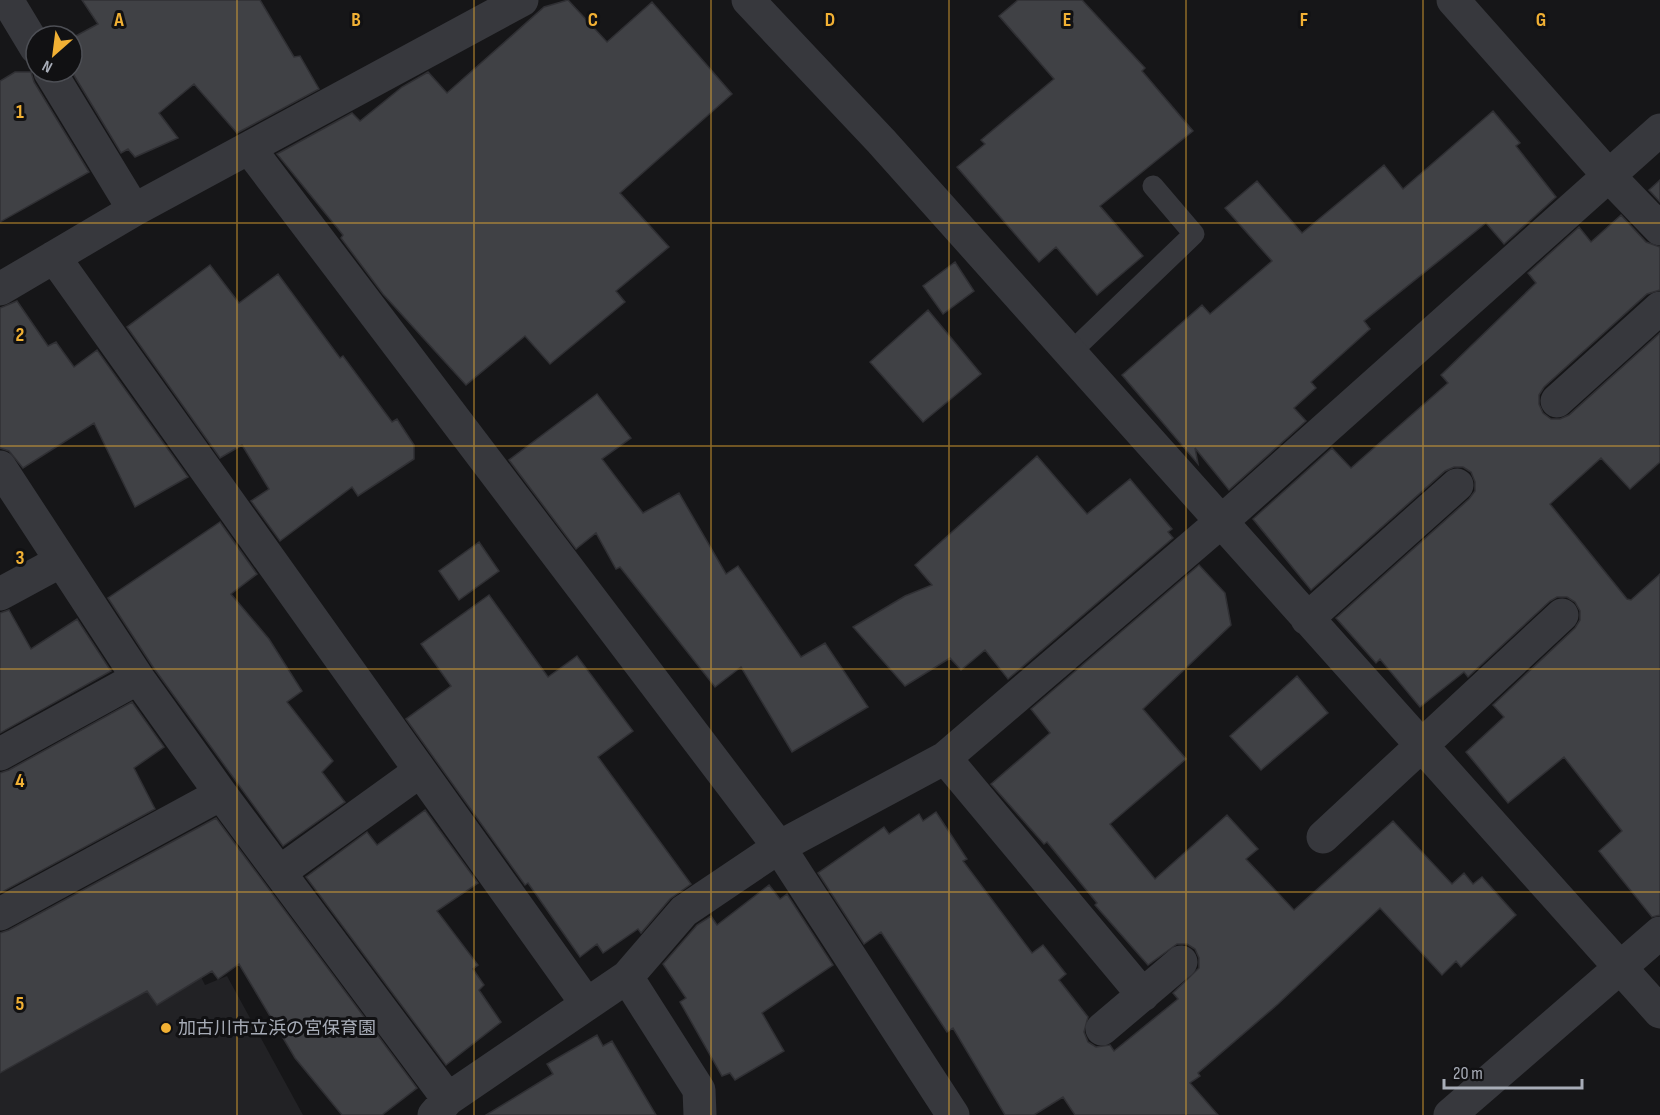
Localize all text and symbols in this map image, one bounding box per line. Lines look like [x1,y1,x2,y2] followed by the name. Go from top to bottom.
[113,8,124,32] text: A
[351,8,361,32] text: B
[588,8,598,32] text: C
[825,8,835,32] text: D
[1063,8,1071,32] text: E
[1300,8,1308,32] text: F
[1536,8,1546,32] text: G
[24,24,84,84] north arrow
[39,56,56,76] text: N
[16,100,24,124] text: 1
[16,323,24,347] text: 2
[16,546,25,570] text: 3
[15,769,25,793] text: 4
[16,992,25,1016] text: 5
[178,1018,376,1039] place label: 加古川市立浜の宮保育園
[159,1021,173,1035] marker: 加古川市立浜の宮保育園
[1444,1052,1582,1090] scale bar
[1453,1063,1483,1084] text: 20 m

